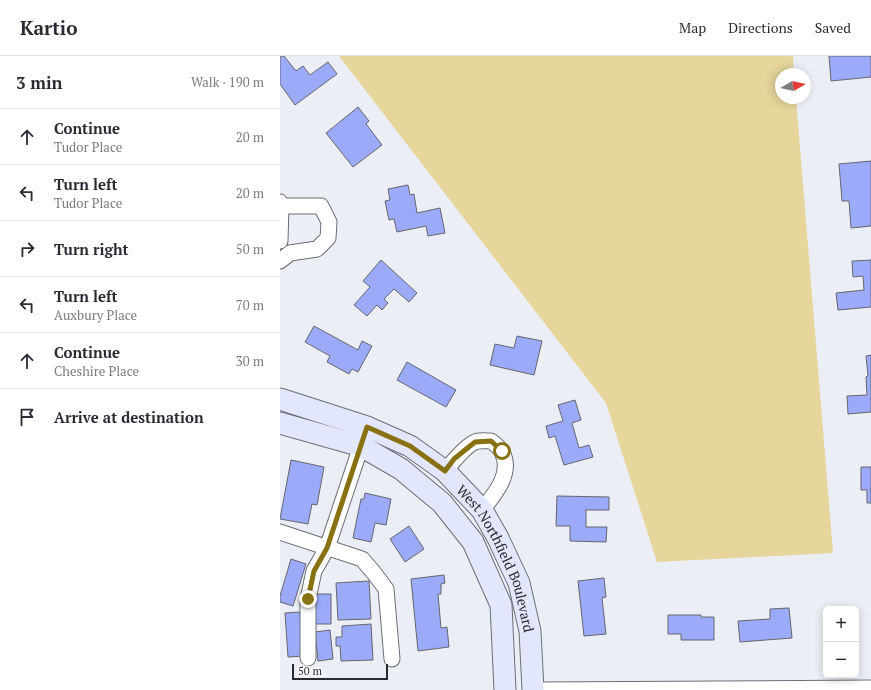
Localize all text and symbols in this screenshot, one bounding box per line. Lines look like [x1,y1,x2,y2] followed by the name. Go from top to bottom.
[20,15,77,40] text: Kartio
[679,18,706,37] text: Map
[728,18,793,37] text: Directions
[815,18,851,37] text: Saved
[775,68,811,104] north arrow
[16,71,63,94] text: 3 min
[191,73,264,91] text: Walk · 190 m
[54,118,120,138] text: Continue
[16,126,38,148] icon: ahead
[236,128,264,146] text: 20 m
[54,138,122,156] text: Tudor Place
[54,174,118,194] text: Turn left
[16,182,38,204] icon: left
[236,184,264,202] text: 20 m
[54,194,122,212] text: Tudor Place
[16,238,38,260] icon: right
[54,239,129,259] text: Turn right
[236,240,264,258] text: 50 m
[54,286,118,306] text: Turn left
[16,294,38,316] icon: left
[236,296,264,314] text: 70 m
[54,306,137,324] text: Auxbury Place
[54,342,120,362] text: Continue
[16,350,38,372] icon: ahead
[236,352,264,370] text: 30 m
[54,362,139,380] text: Cheshire Place
[16,406,38,428] icon: arrive
[54,407,204,427] text: Arrive at destination
[493,442,511,460] route start
[453,480,539,634] street label: West Northfield Boulevard
[299,590,317,608] route end
[823,606,859,678] map controls
[823,606,859,642] button: +
[823,642,859,678] button: −
[292,662,388,681] scale bar
[298,664,322,678] text: 50 m

